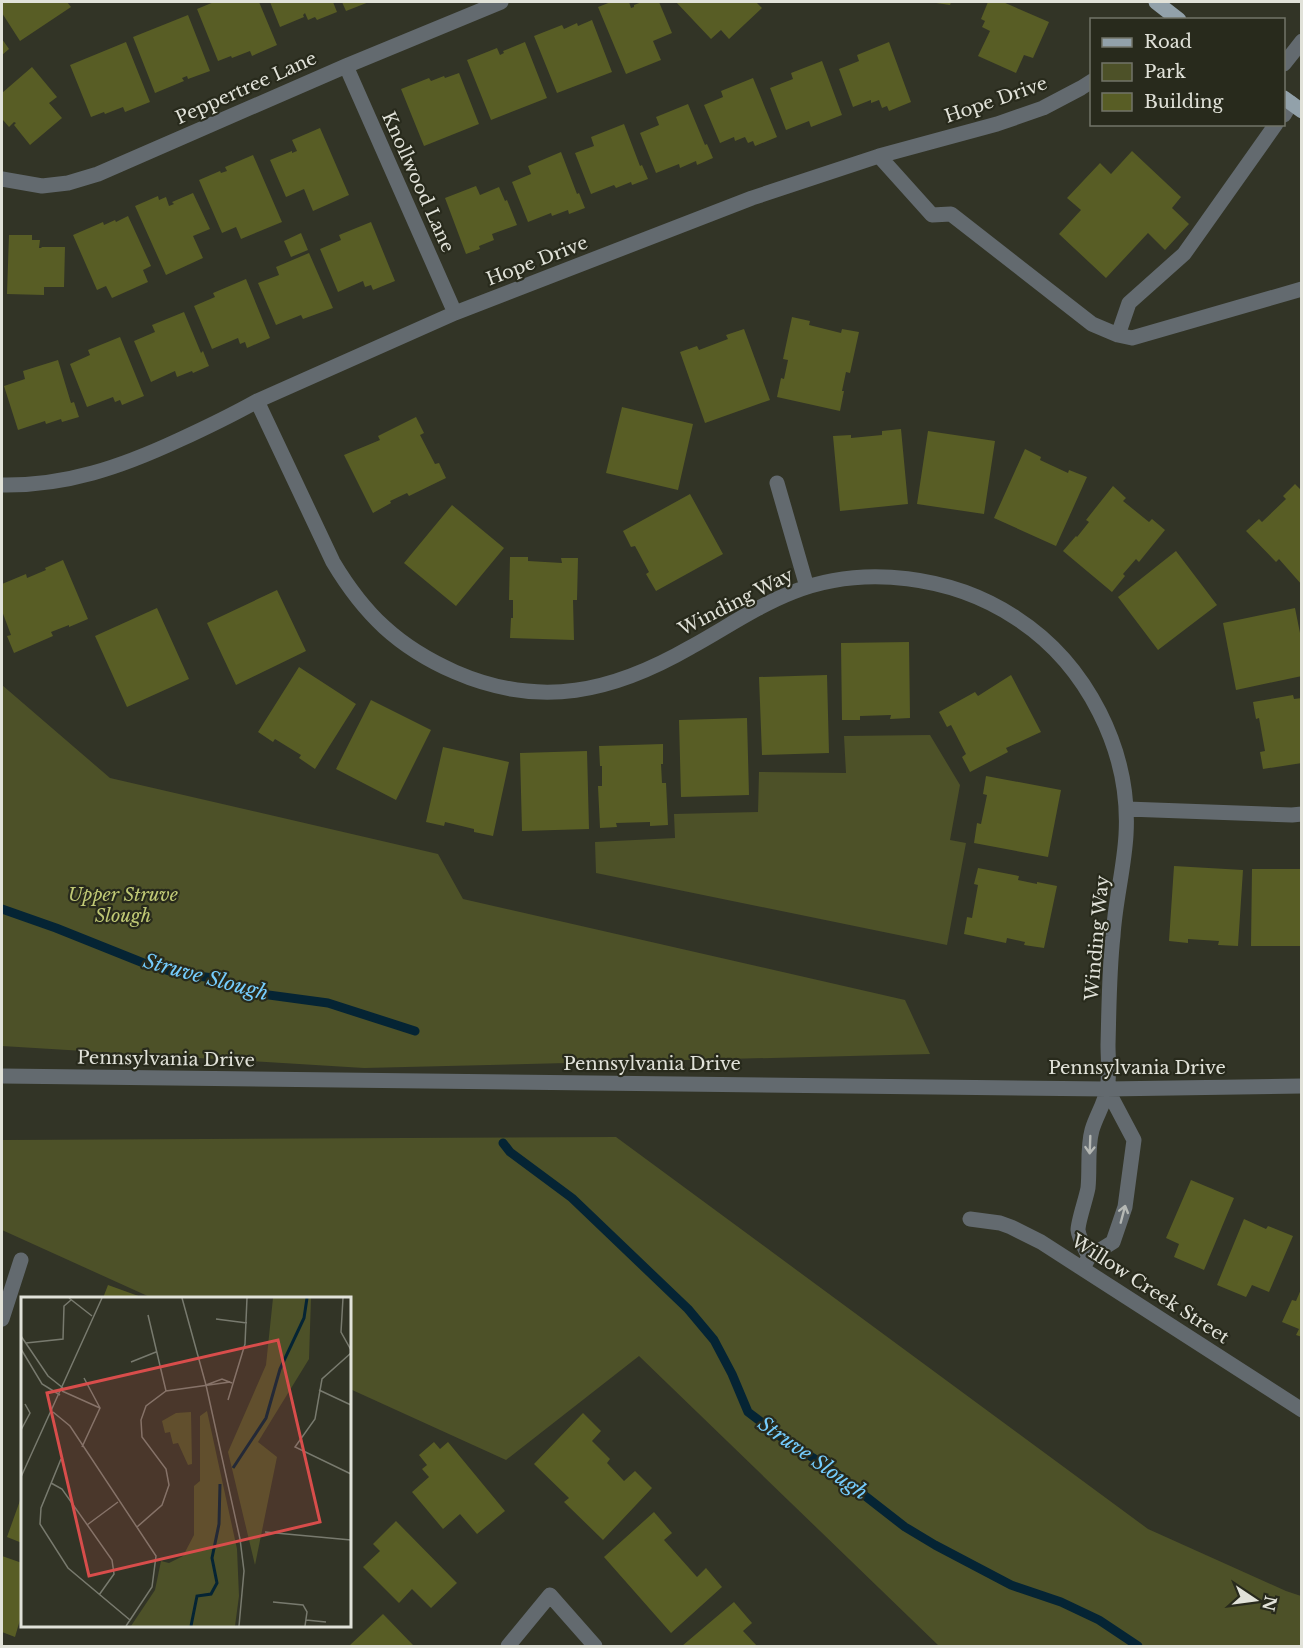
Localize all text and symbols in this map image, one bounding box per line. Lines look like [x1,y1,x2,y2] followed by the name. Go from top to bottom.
[1090,18,1285,126] legend
[1144,31,1192,53] text: Road
[172,47,320,129] street label: Peppertree Lane
[1144,61,1186,83] text: Park
[942,72,1050,128] street label: Hope Drive
[1144,91,1223,113] text: Building
[377,108,459,256] street label: Knollwood Lane
[483,232,591,290] street label: Hope Drive
[674,563,798,641] street label: Winding Way
[1080,874,1113,1003] street label: Winding Way
[68,884,178,927] park label: Upper Struve Slough
[141,949,271,1005] water label: Struve Slough
[77,1046,255,1072] street label: Pennsylvania Drive
[563,1053,741,1075] street label: Pennsylvania Drive
[1048,1057,1226,1079] street label: Pennsylvania Drive
[1085,1134,1096,1154] one-way arrow
[1118,1205,1130,1224] one-way arrow
[1066,1229,1233,1348] street label: Willow Creek Street
[21,1297,351,1627] inset map
[753,1411,873,1505] water label: Struve Slough
[1225,1570,1285,1630] north arrow
[1258,1594,1281,1613] text: N

